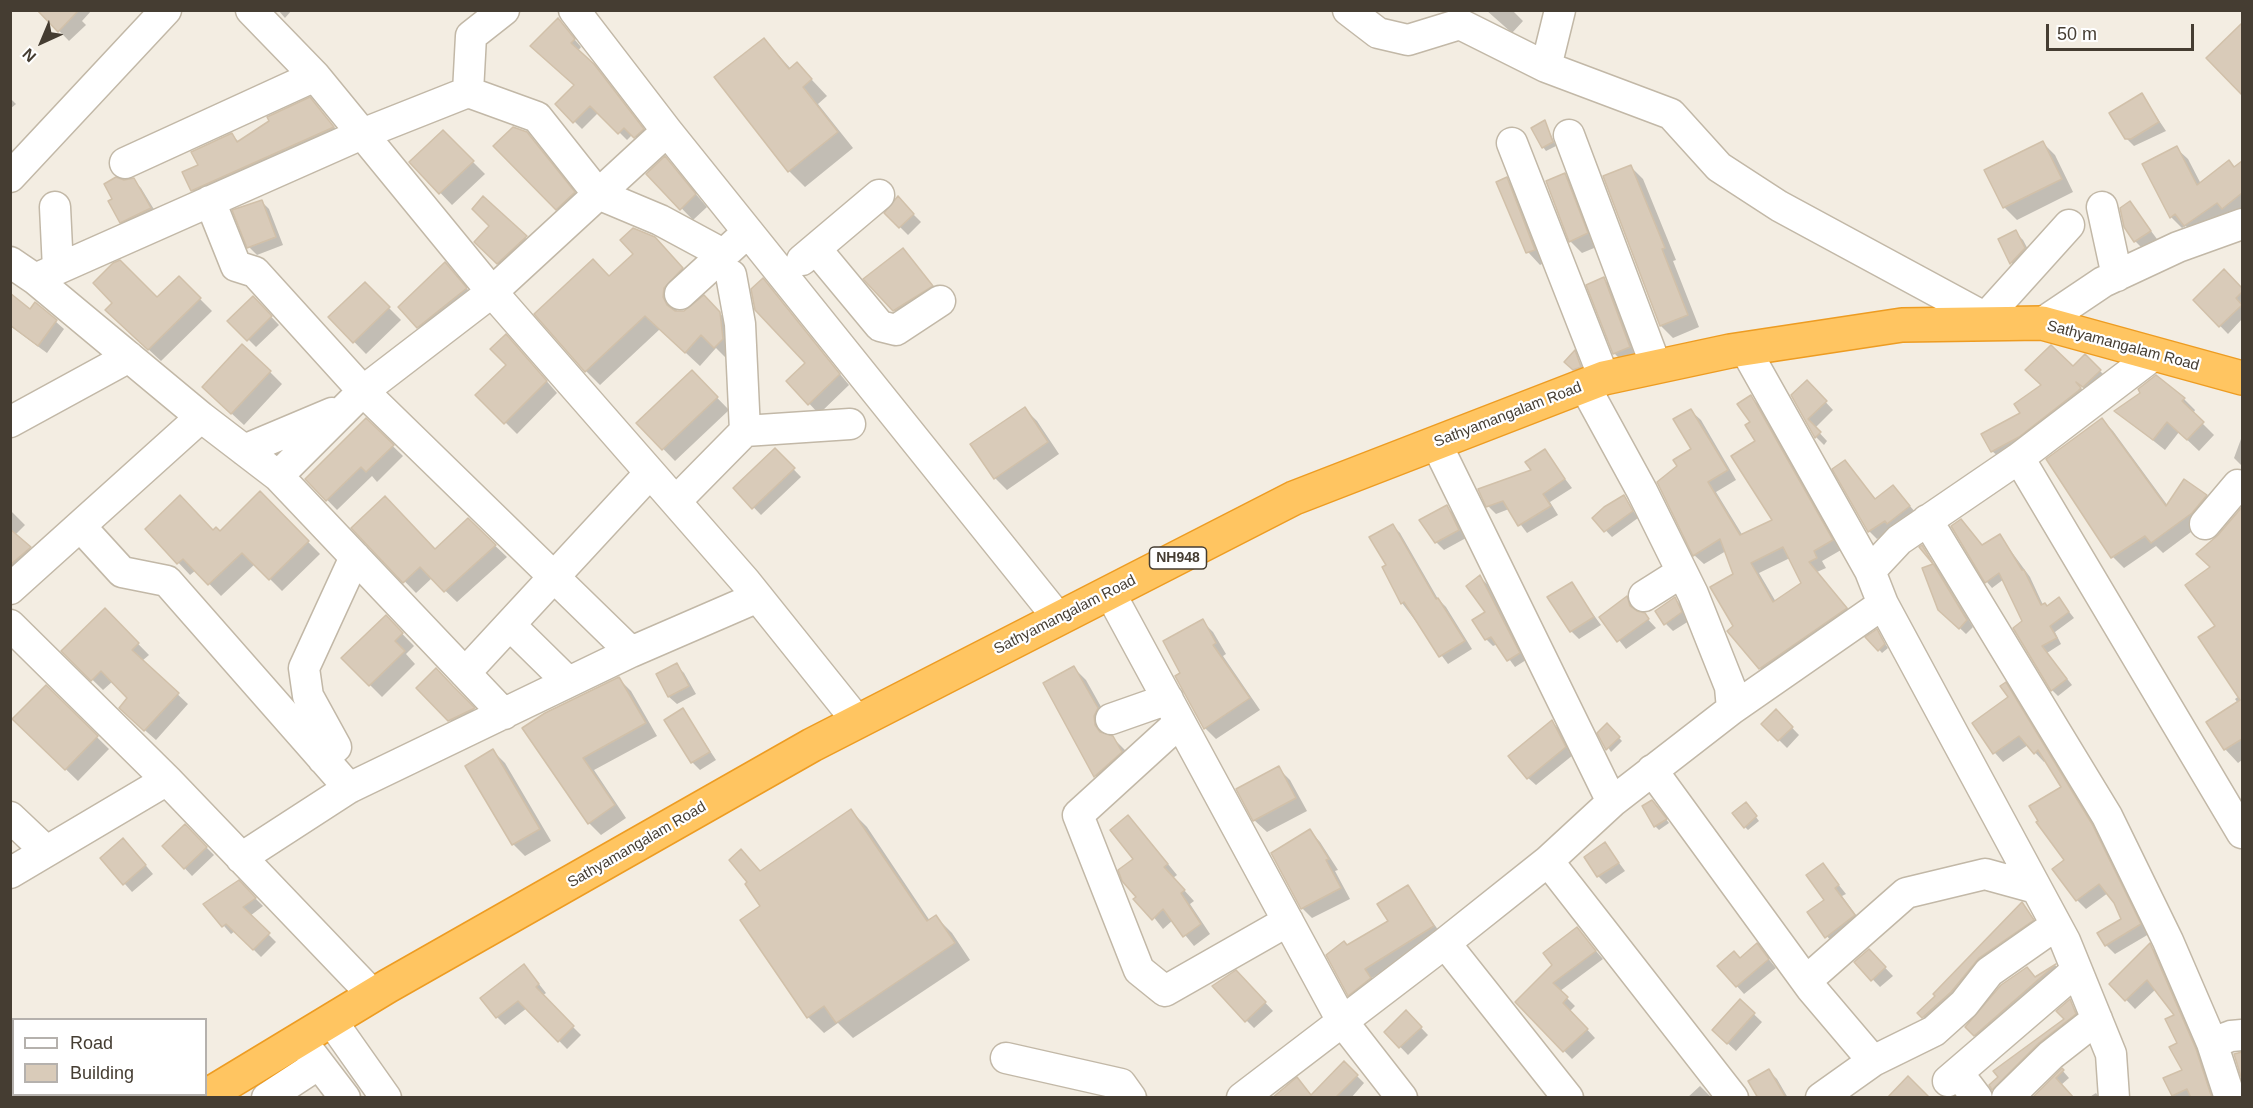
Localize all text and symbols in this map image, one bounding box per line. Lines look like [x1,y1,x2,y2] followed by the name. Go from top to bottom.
[12,12,72,72] north arrow
[2049,12,2198,50] scale bar
[2057,24,2097,44] text: 50 m
[19,45,39,65] text: N
[2045,317,2201,375] street label: Sathyamangalam Road
[1432,379,1584,451] street label: Sathyamangalam Road
[1150,547,1206,569] road number: NH948
[991,571,1139,659] street label: Sathyamangalam Road
[565,798,709,892] street label: Sathyamangalam Road
[12,1018,207,1096] legend
[70,1033,113,1053] text: Road
[70,1063,134,1083] text: Building

